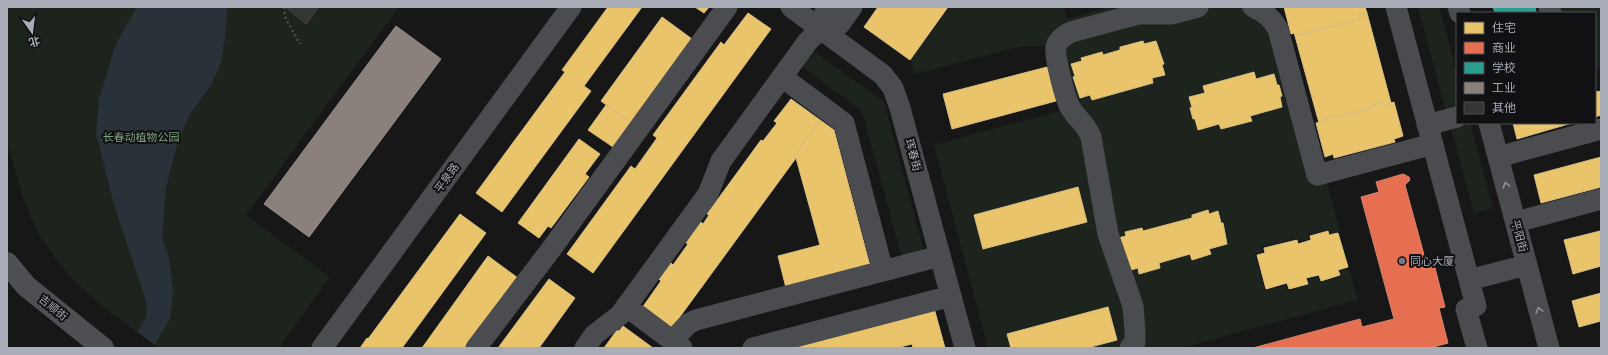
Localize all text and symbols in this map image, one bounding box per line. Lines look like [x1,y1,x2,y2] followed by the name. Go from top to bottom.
[12,12,52,52] north arrow
[1456,12,1596,124] legend
[1492,21,1516,35] text: 住宅
[27,34,41,49] text: 北
[1492,41,1516,55] text: 商业
[1492,61,1516,75] text: 学校
[1492,81,1516,95] text: 工业
[1492,101,1516,115] text: 其他
[103,131,180,144] park label: 长春动植物公园
[902,137,924,173] street label: 珲春街
[432,161,462,195] street label: 平泉路
[1502,181,1511,188] one-way arrow
[1508,218,1530,254] street label: 平阳街
[1410,255,1454,268] place label: 同心大厦
[1397,256,1407,266] marker: 同心大厦
[36,293,70,323] street label: 吉顺街
[1535,307,1544,314] one-way arrow

